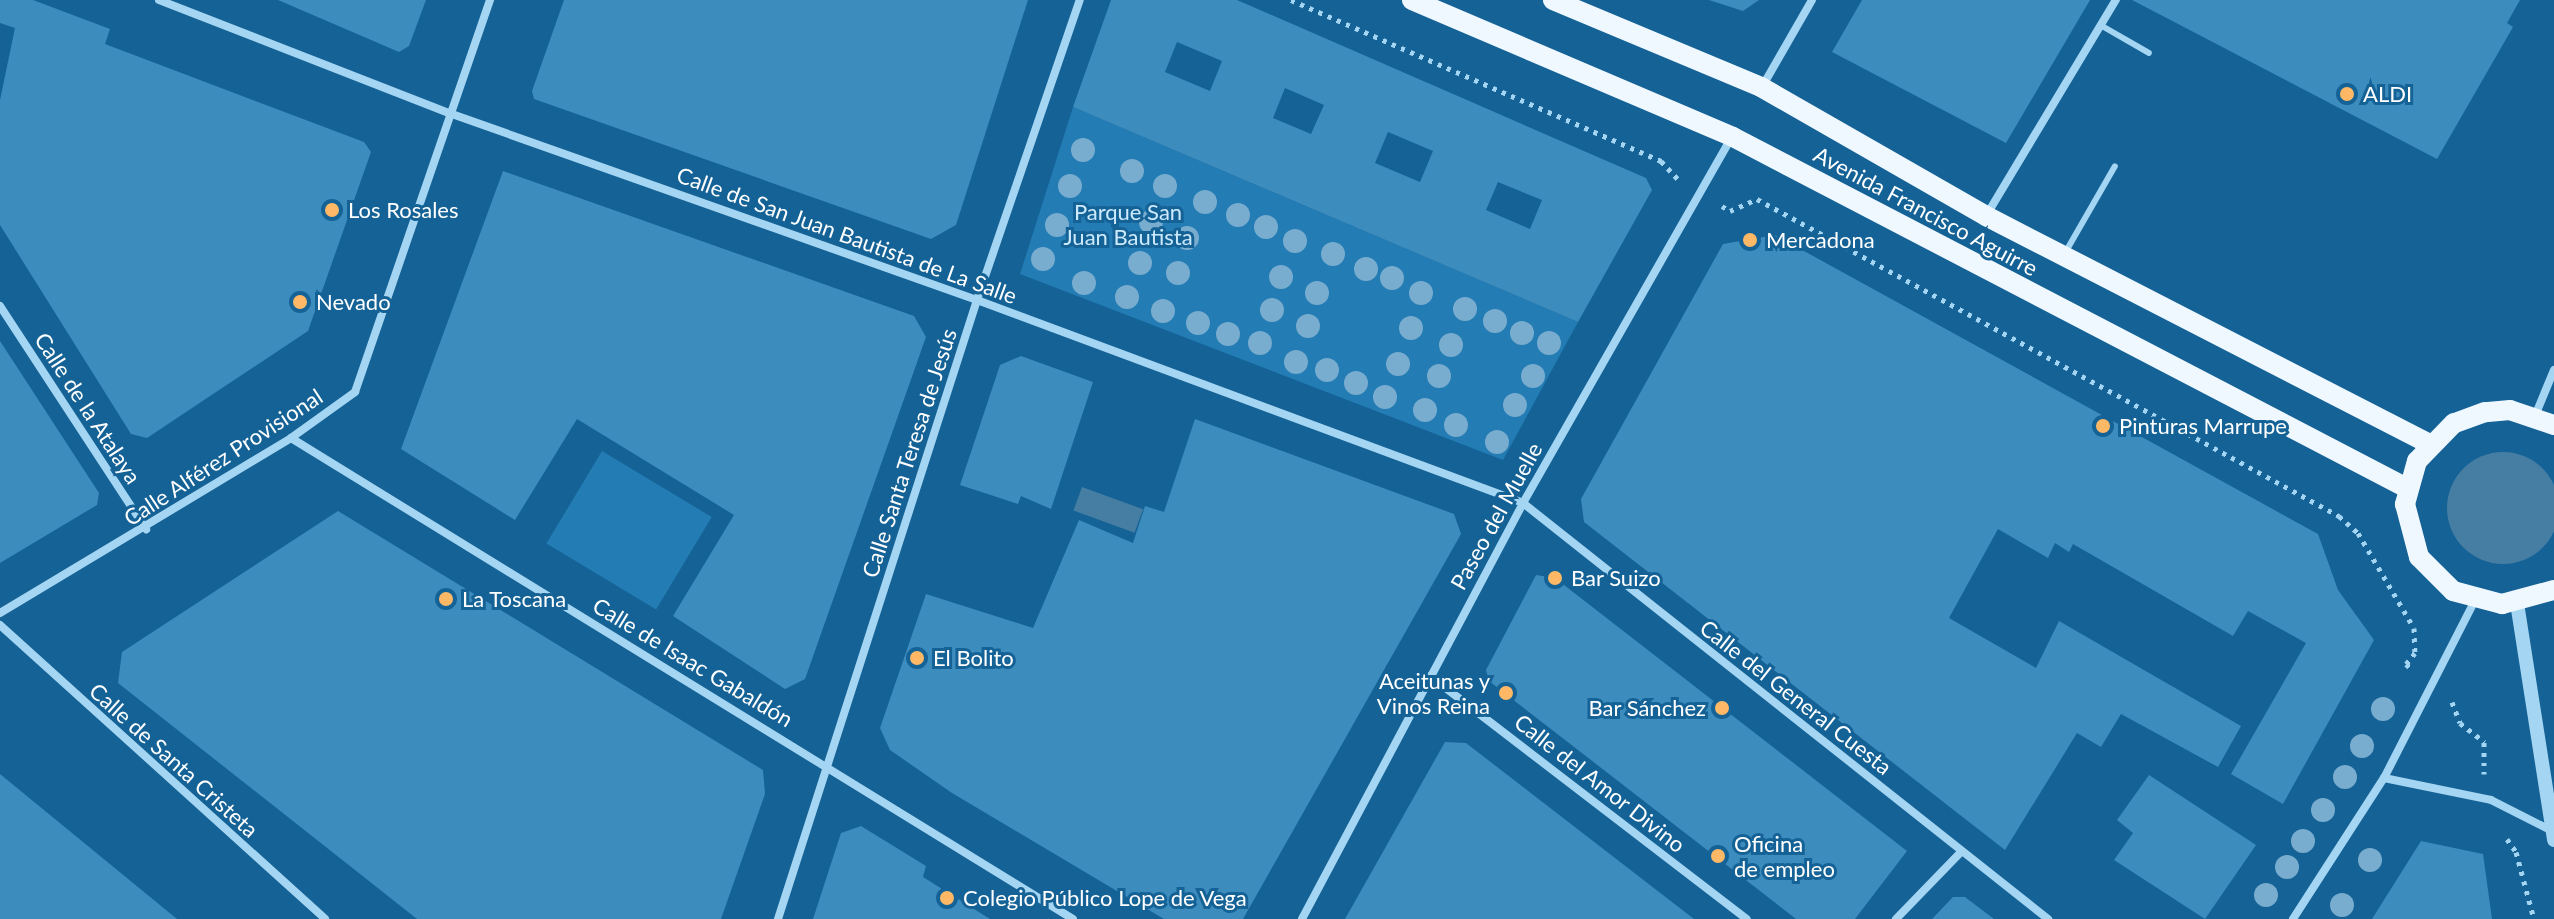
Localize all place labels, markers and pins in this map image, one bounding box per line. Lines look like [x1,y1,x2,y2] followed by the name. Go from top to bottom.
[2363,81,2412,107] place label: ALDI
[2338,85,2356,103] marker: ALDI
[348,197,458,223] place label: Los Rosales
[323,201,341,219] marker: Los Rosales
[1766,227,1875,253] place label: Mercadona
[1741,231,1759,249] marker: Mercadona
[316,289,391,315] place label: Nevado
[291,293,309,311] marker: Nevado
[2119,413,2287,439] place label: Pinturas Marrupe
[2094,417,2112,435] marker: Pinturas Marrupe
[1571,565,1661,591] place label: Bar Suizo
[1546,569,1564,587] marker: Bar Suizo
[462,586,567,612] place label: La Toscana
[437,590,455,608] marker: La Toscana
[933,645,1014,671] place label: El Bolito
[908,649,926,667] marker: El Bolito
[1377,667,1490,718] place label: Aceitunas y Vinos Reina
[1497,684,1515,702] marker: Aceitunas y Vinos Reina
[1588,695,1706,721] place label: Bar Sánchez
[1713,699,1731,717] marker: Bar Sánchez
[1734,830,1835,882] place label: Oficina de empleo
[1709,847,1727,865] marker: Oficina de empleo
[963,885,1248,911] place label: Colegio Público Lope de Vega
[938,889,956,907] marker: Colegio Público Lope de Vega

